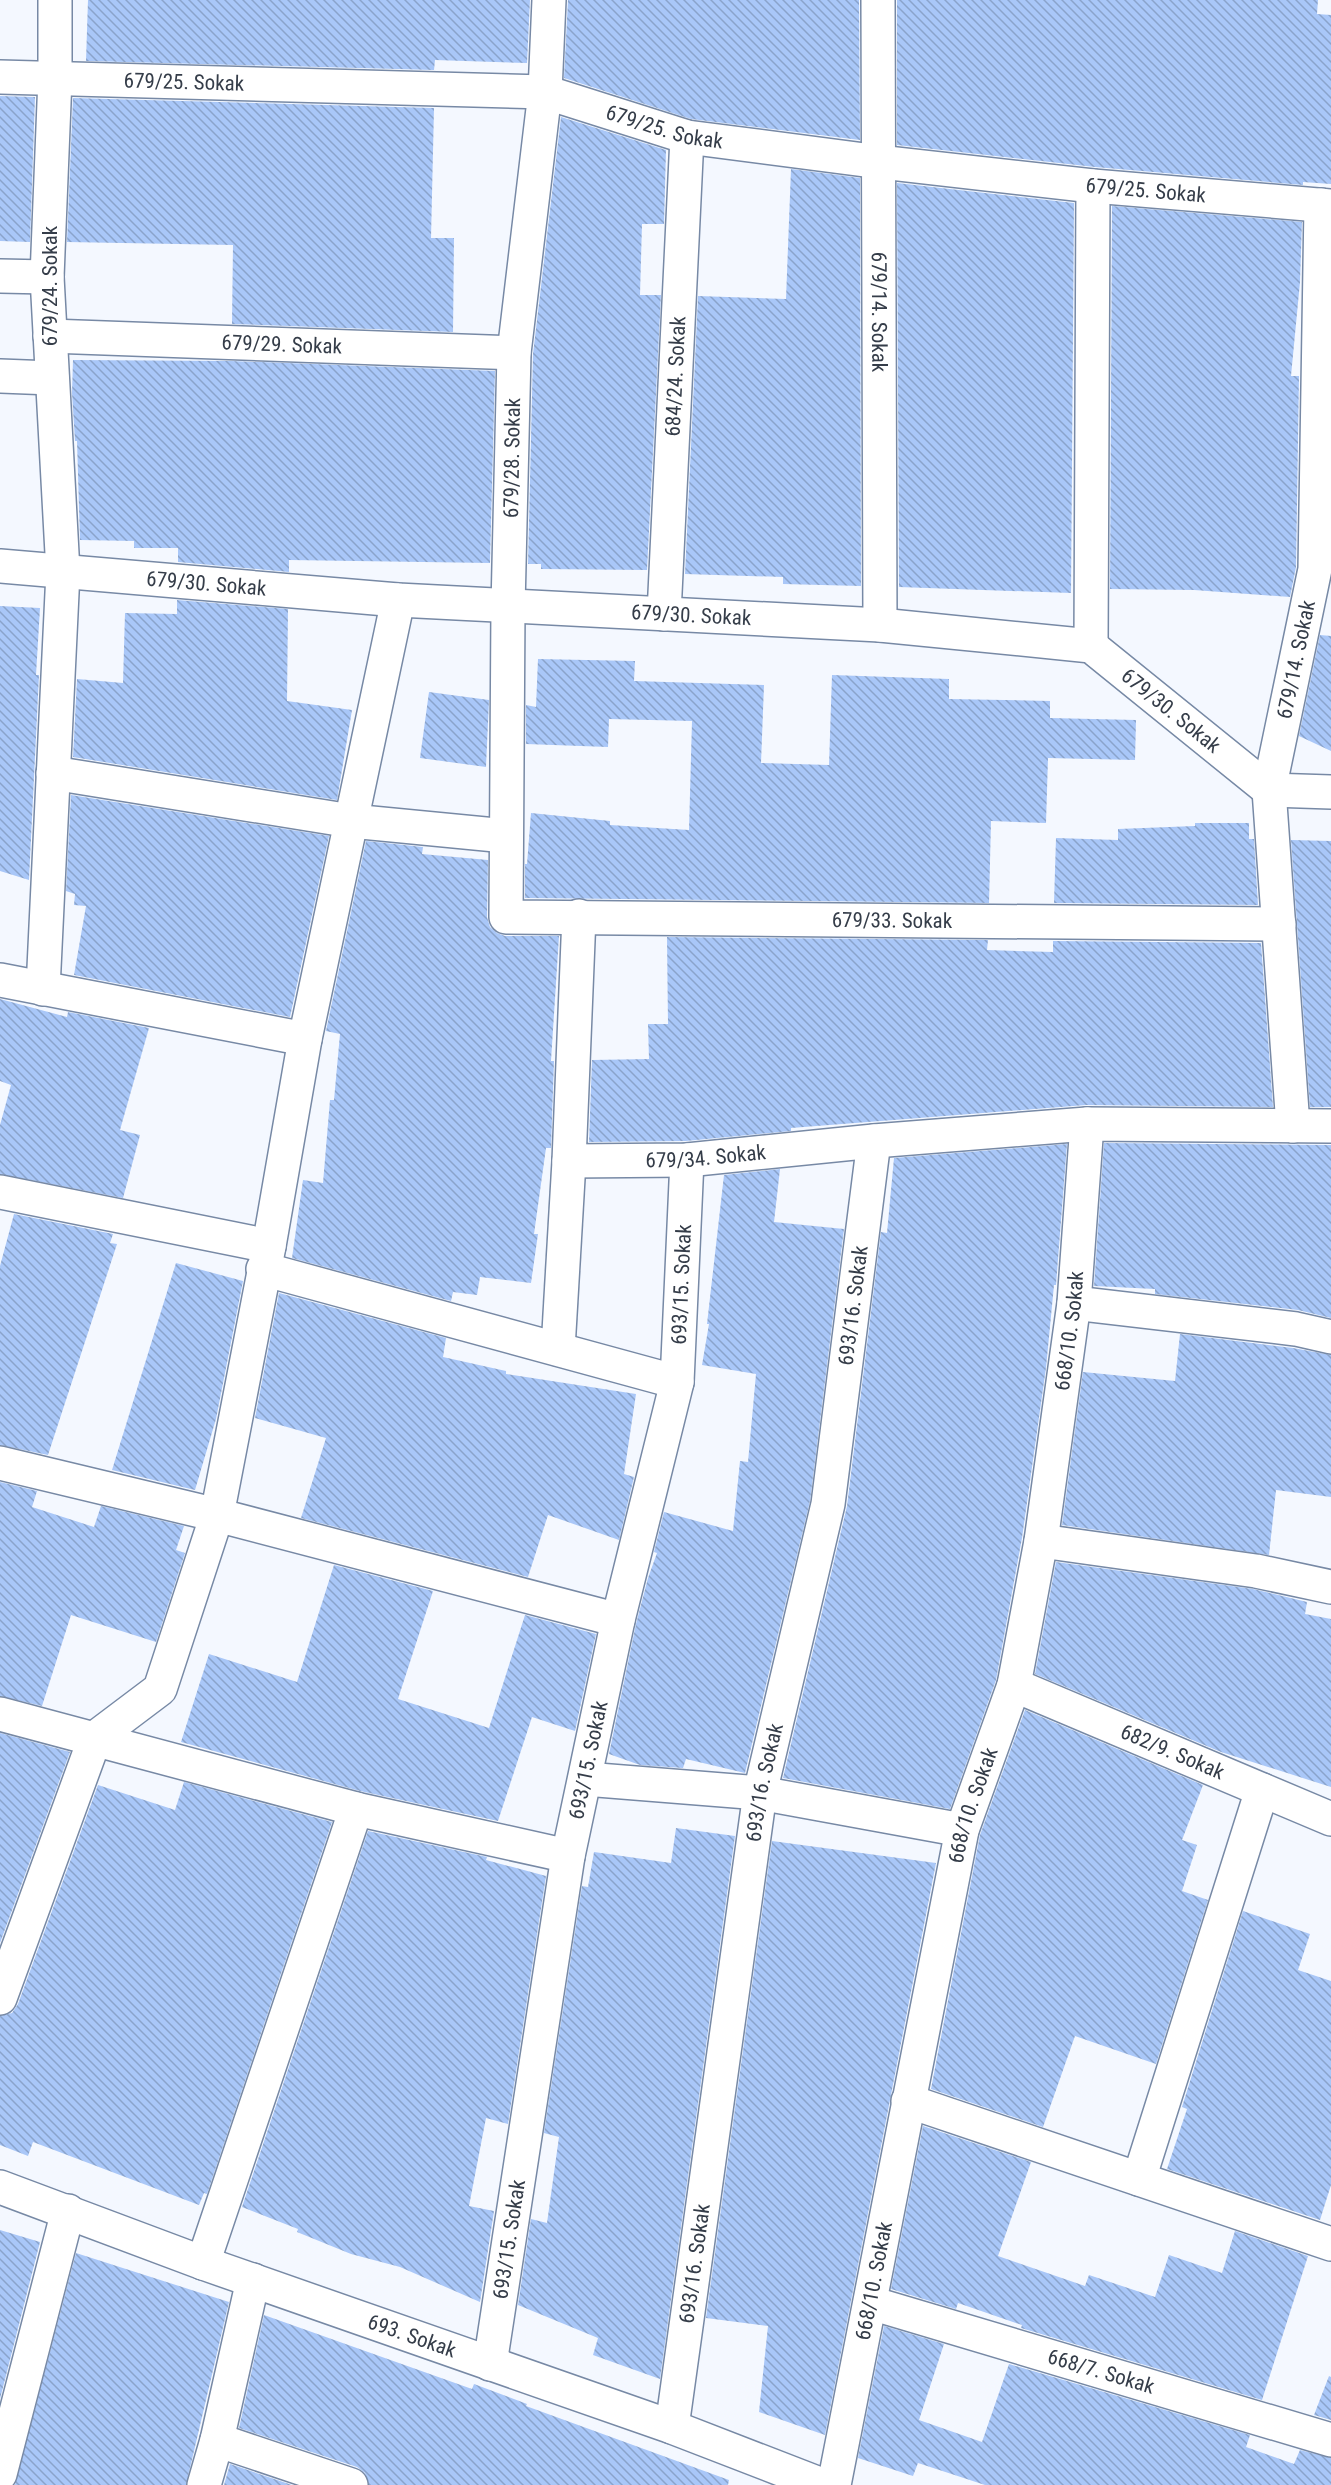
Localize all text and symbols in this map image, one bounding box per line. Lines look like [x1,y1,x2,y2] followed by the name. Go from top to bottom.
[123,68,245,96] street label: 679/25. Sokak
[603,100,725,154] street label: 679/25. Sokak
[1084,173,1207,207] street label: 679/25. Sokak
[38,225,62,346] street label: 679/24. Sokak
[867,252,891,373] street label: 679/14. Sokak
[661,315,690,437] street label: 684/24. Sokak
[221,330,343,359] street label: 679/29. Sokak
[499,397,525,518] street label: 679/28. Sokak
[145,567,268,601] street label: 679/30. Sokak
[1272,598,1320,721] street label: 679/14. Sokak
[630,600,752,630] street label: 679/30. Sokak
[1117,663,1226,758] street label: 679/30. Sokak
[832,908,953,933] street label: 679/33. Sokak
[645,1140,767,1172] street label: 679/34. Sokak
[667,1223,696,1345] street label: 693/15. Sokak
[834,1244,873,1367] street label: 693/16. Sokak
[1050,1270,1088,1392] street label: 668/10. Sokak
[564,1698,613,1822] street label: 693/15. Sokak
[1117,1719,1228,1785] street label: 682/9. Sokak
[741,1720,788,1844] street label: 693/16. Sokak
[944,1744,1003,1865] street label: 668/10. Sokak
[488,2178,530,2301] street label: 693/15. Sokak
[675,2202,715,2325] street label: 693/16. Sokak
[851,2219,897,2342] street label: 668/10. Sokak
[364,2310,460,2363] street label: 693. Sokak
[1045,2344,1158,2399] street label: 668/7. Sokak

